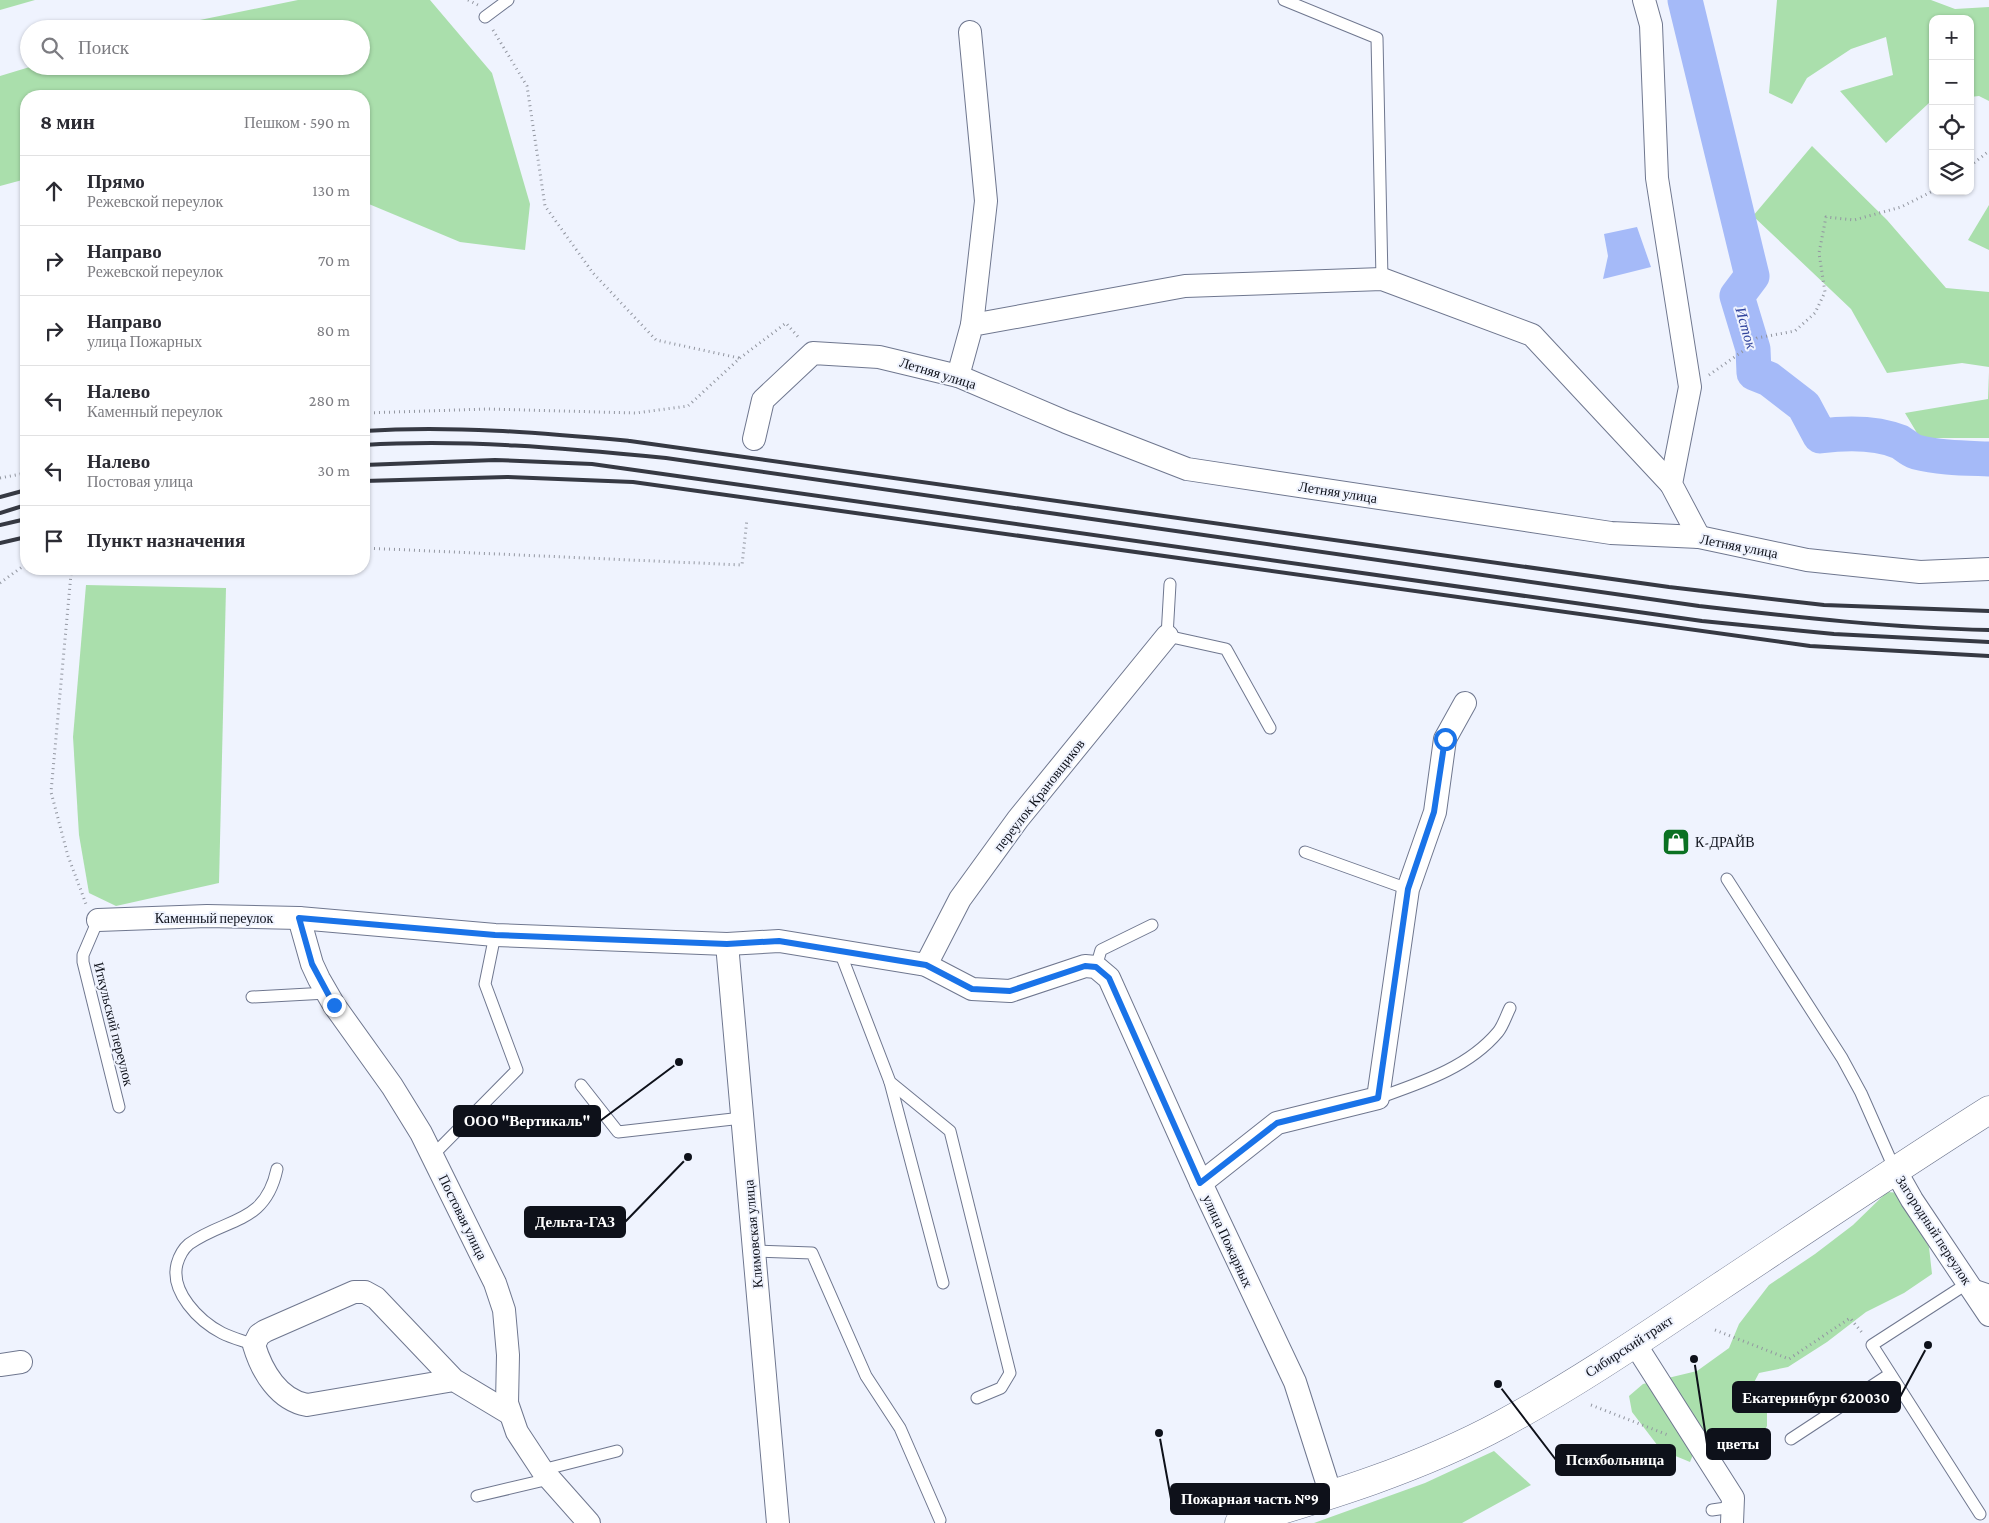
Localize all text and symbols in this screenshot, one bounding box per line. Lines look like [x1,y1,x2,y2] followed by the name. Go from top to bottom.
[1929,15,1974,195] map controls
[1929,15,1974,60] button: +
[20,20,370,75] search box
[38,34,66,62] icon: search
[78,37,129,58] text: Поиск
[1929,60,1974,105] button: −
[1929,105,1974,150] button: locate
[40,110,95,134] text: 8 мин
[244,114,350,131] text: Пешком · 590 m
[1929,150,1974,195] button: layers
[87,171,145,192] text: Прямо
[40,177,68,205] icon: ahead
[312,182,350,199] text: 130 m
[87,193,223,210] text: Режевской переулок
[87,241,162,262] text: Направо
[40,247,68,275] icon: right
[318,252,350,269] text: 70 m
[87,263,223,280] text: Режевской переулок
[1732,304,1760,352] water label: Исток
[87,311,162,332] text: Направо
[40,317,68,345] icon: right
[316,322,350,339] text: 80 m
[87,333,202,350] text: улица Пожарных
[898,354,979,392] street label: Летняя улица
[87,381,150,402] text: Налево
[40,387,68,415] icon: left
[309,392,350,409] text: 280 m
[87,403,223,420] text: Каменный переулок
[87,451,150,472] text: Налево
[40,457,68,485] icon: left
[318,462,350,479] text: 30 m
[87,473,193,490] text: Постовая улица
[1298,478,1379,506] street label: Летняя улица
[40,527,68,555] icon: arrive
[87,530,245,551] text: Пункт назначения
[1699,531,1780,562] street label: Летняя улица
[1434,728,1457,751] route start
[990,735,1088,854] street label: переулок Крановщиков
[1661,827,1691,857] shop icon: К-ДРАЙВ
[1695,834,1755,850] place label: К-ДРАЙВ
[155,910,274,926] street label: Каменный переулок
[91,960,137,1088] street label: Иткульский переулок
[323,994,346,1017] route end
[454,1106,600,1136] callout: ООО "Вертикаль"
[464,1113,590,1129] text: ООО "Вертикаль"
[435,1172,491,1263] street label: Постовая улица
[1893,1172,1975,1288] street label: Загородный переулок
[740,1178,766,1289] street label: Климовская улица
[1199,1192,1257,1290] street label: улица Пожарных
[525,1207,625,1237] callout: Дельта-ГАЗ
[535,1214,615,1230] text: Дельта-ГАЗ
[1582,1312,1676,1380] street label: Сибирский тракт
[1733,1382,1900,1412] callout: Екатеринбург 620030
[1742,1390,1890,1406] text: Екатеринбург 620030
[1707,1429,1770,1459] callout: цветы
[1717,1436,1760,1452] text: цветы
[1556,1445,1675,1475] callout: Психбольница
[1566,1452,1665,1468] text: Психбольница
[1171,1484,1329,1514] callout: Пожарная часть №9
[1181,1491,1319,1507] text: Пожарная часть №9

